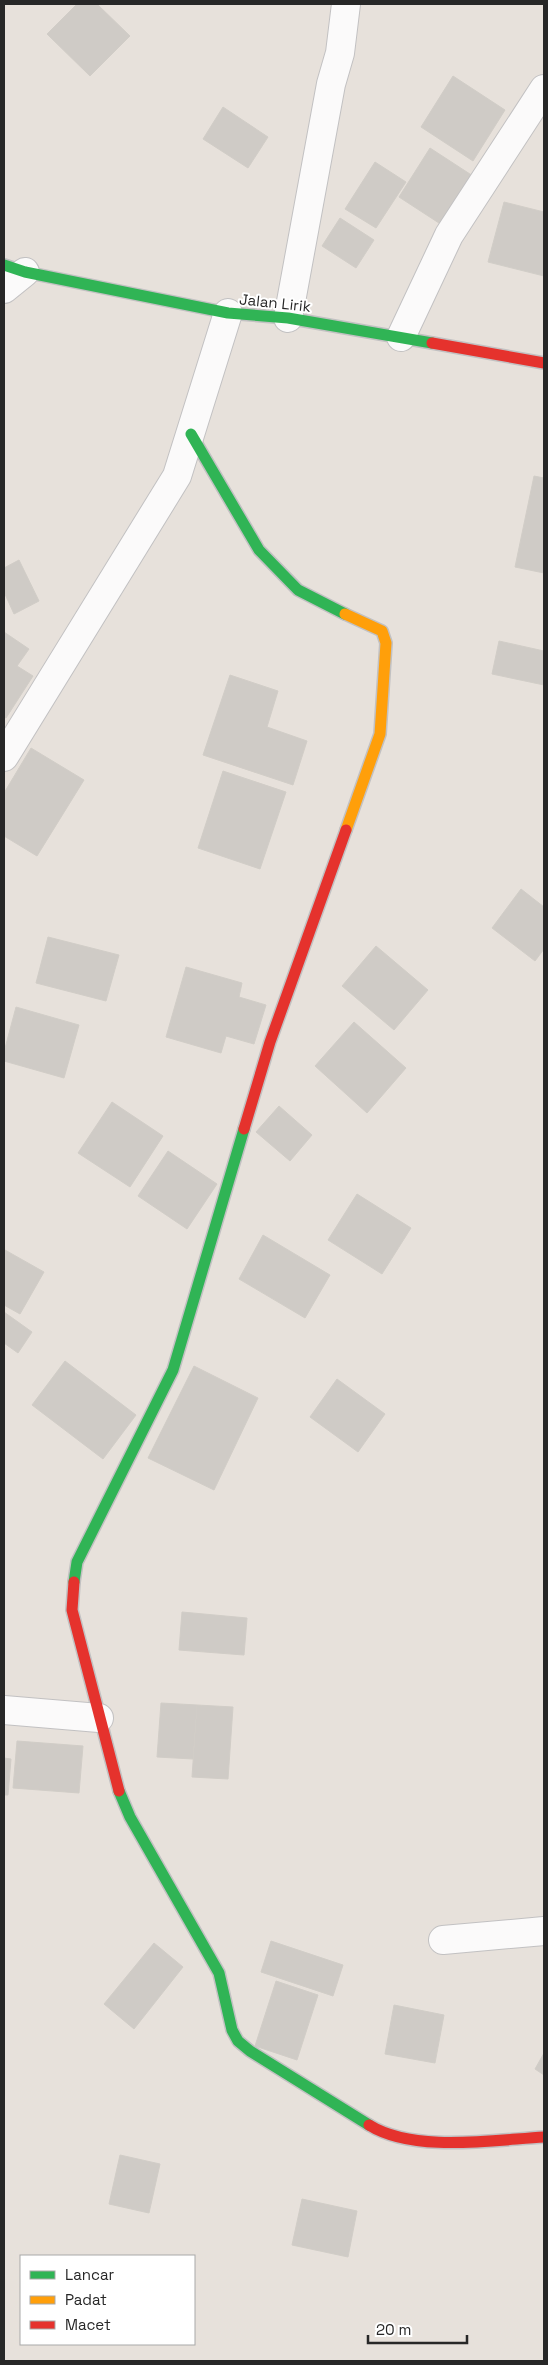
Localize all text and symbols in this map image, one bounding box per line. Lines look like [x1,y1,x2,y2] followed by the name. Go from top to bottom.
[238,289,312,316] street label: Jalan Lirik
[20,2255,195,2345] legend
[65,2265,115,2284] text: Lancar
[65,2290,107,2309] text: Padat
[368,2312,467,2344] scale bar
[65,2315,111,2334] text: Macet
[376,2320,411,2339] text: 20 m

